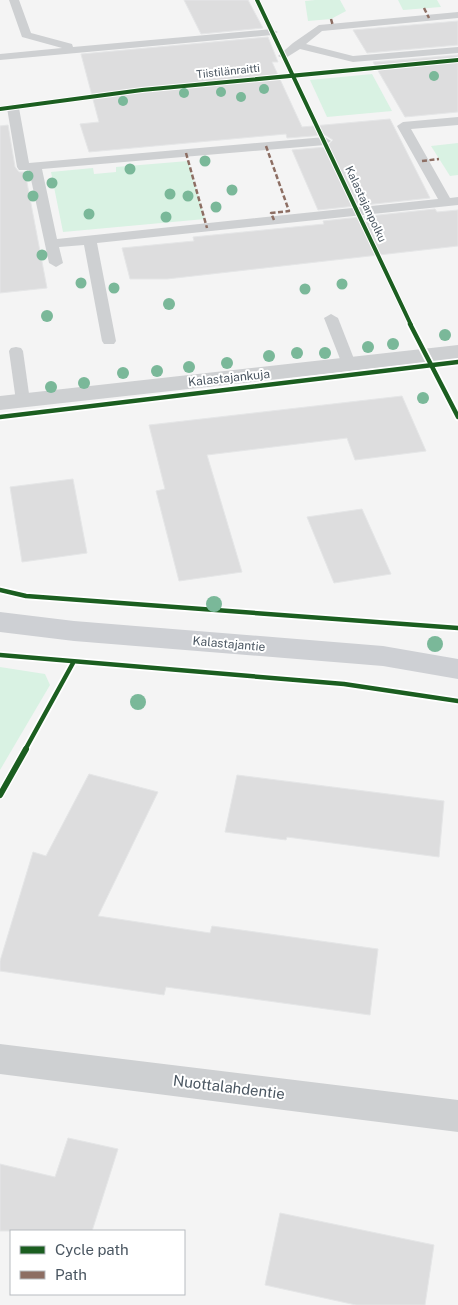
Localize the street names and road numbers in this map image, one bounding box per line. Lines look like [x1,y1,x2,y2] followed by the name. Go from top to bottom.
[196,62,260,80] street label: Tiistilänraitti
[343,164,389,244] street label: Kalastajanpolku
[187,367,271,389] street label: Kalastajankuja
[192,634,266,654] street label: Kalastajantie
[172,1072,286,1102] street label: Nuottalahdentie

